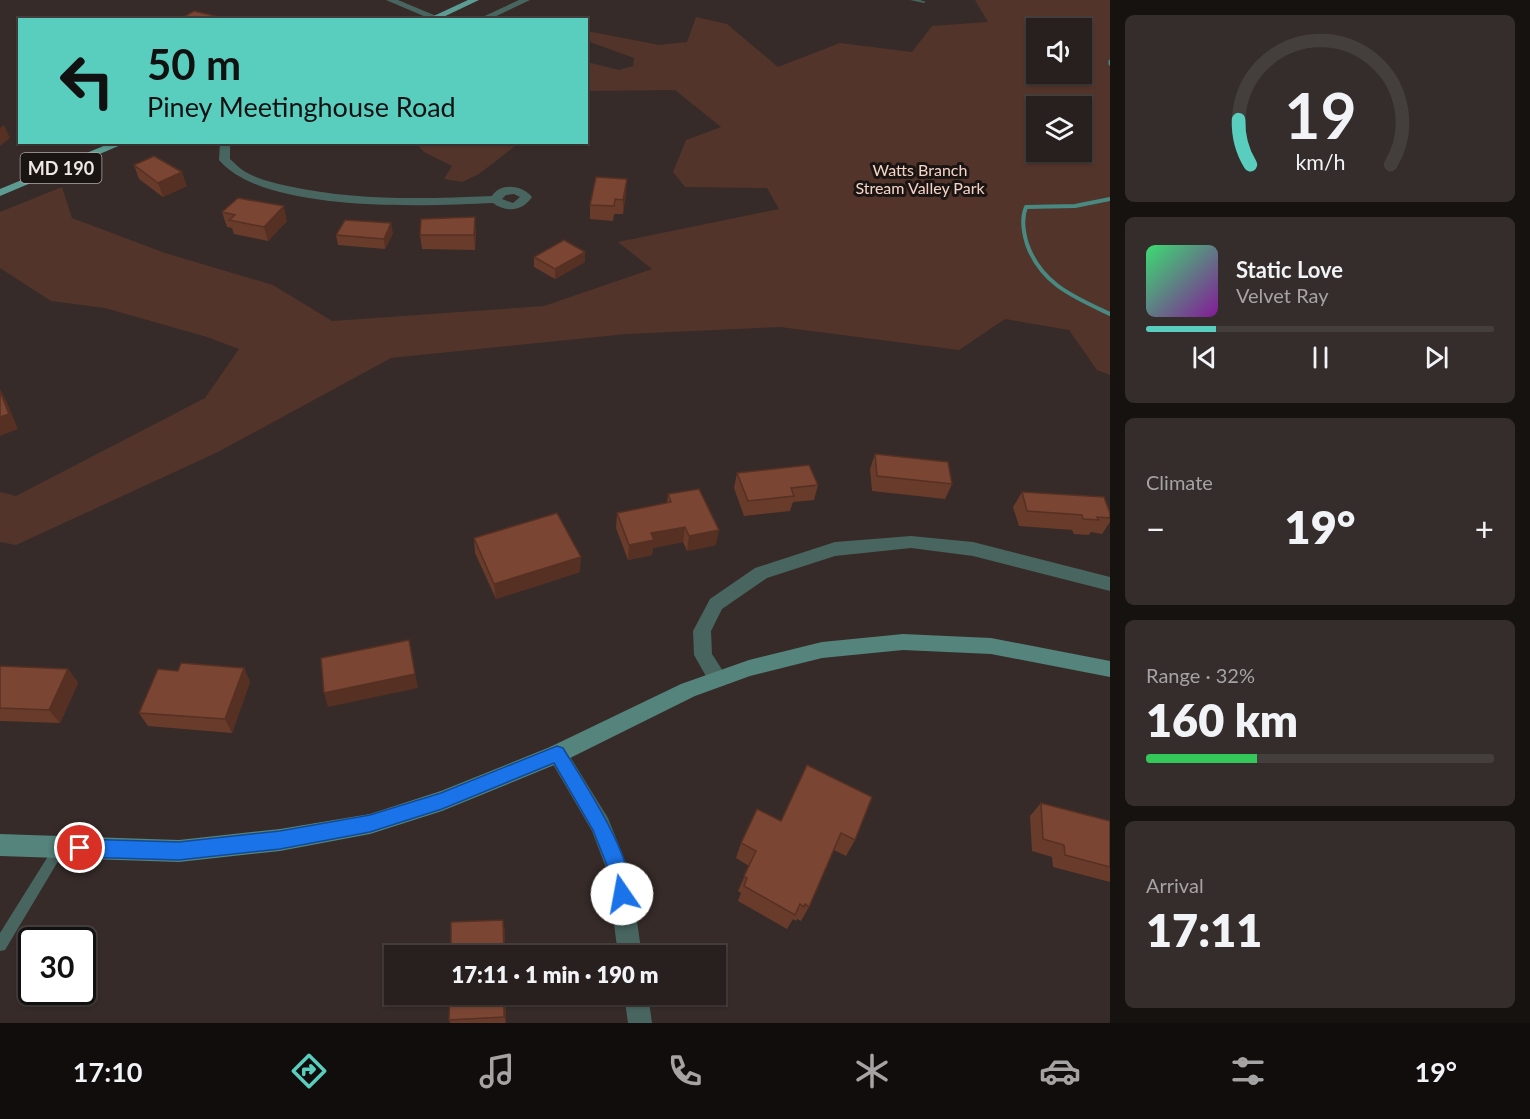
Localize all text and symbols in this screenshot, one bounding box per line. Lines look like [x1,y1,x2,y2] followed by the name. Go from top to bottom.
[1026,18,1092,162] map controls
[1026,18,1092,84] button: sound
[147,39,241,89] text: 50 m
[48,42,126,120] icon: left
[1284,77,1356,152] text: 19
[147,90,456,123] text: Piney Meetinghouse Road
[1026,96,1092,162] button: layers
[1295,150,1345,176] text: km/h
[20,153,101,183] road number: MD 190
[855,160,985,197] park label: Watts Branch Stream Valley Park
[1236,256,1343,283] text: Static Love
[1236,283,1329,307] text: Velvet Ray
[1188,341,1221,374] icon: previous
[1304,341,1337,374] icon: pause
[1420,341,1453,374] icon: next
[1146,470,1213,494] text: Climate
[1285,500,1355,554] text: 19°
[1146,508,1165,548] text: −
[1475,508,1494,548] text: +
[1146,663,1255,687] text: Range · 32%
[1146,693,1298,747] text: 160 km
[54,822,105,873] pin
[63,831,96,864] icon: arrive
[590,862,654,926] position arrow
[1146,873,1204,897] text: Arrival
[1146,903,1262,957] text: 17:11
[18,927,96,1005] speed limit sign: 30
[452,961,658,988] text: 17:11 · 1 min · 190 m
[288,1050,330,1092] icon: directions
[476,1050,518,1092] icon: music
[664,1050,706,1092] icon: phone
[851,1050,893,1092] icon: climate
[1039,1050,1081,1092] icon: car
[1227,1050,1269,1092] icon: filters
[73,1055,142,1088] text: 17:10
[1414,1055,1457,1088] text: 19°

